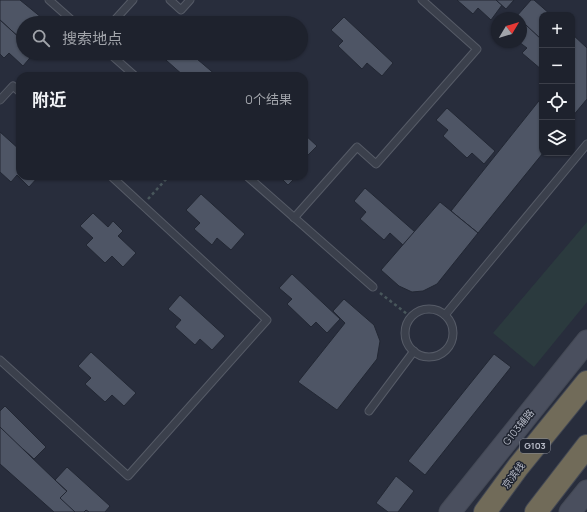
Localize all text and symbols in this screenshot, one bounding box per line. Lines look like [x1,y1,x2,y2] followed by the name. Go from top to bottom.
[491,12,527,48] north arrow
[539,12,575,156] map controls
[539,12,575,48] button: +
[16,16,308,60] search box
[30,27,52,49] icon: search
[62,28,122,49] text: 搜索地点
[539,48,575,84] button: −
[539,84,575,120] button: locate
[32,88,66,111] text: 附近
[245,90,292,108] text: 0个结果
[539,120,575,156] button: layers
[500,407,536,447] street label: G103辅路
[520,439,550,453] road number: G103
[498,459,528,491] street label: 京滨线

